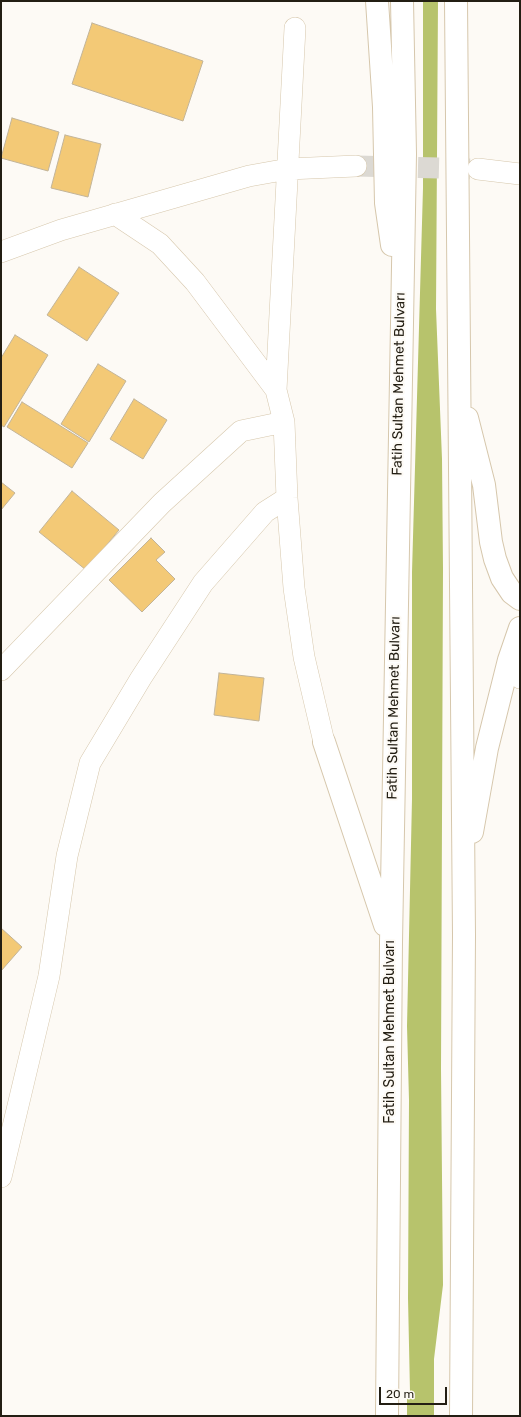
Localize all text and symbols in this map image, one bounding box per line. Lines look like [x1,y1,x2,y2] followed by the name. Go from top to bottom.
[389,292,409,476] street label: Fatih Sultan Mehmet Bulvarı
[384,616,404,800] street label: Fatih Sultan Mehmet Bulvarı
[382,940,398,1124] street label: Fatih Sultan Mehmet Bulvarı
[381,1379,449,1405] scale bar
[386,1387,414,1401] text: 20 m

